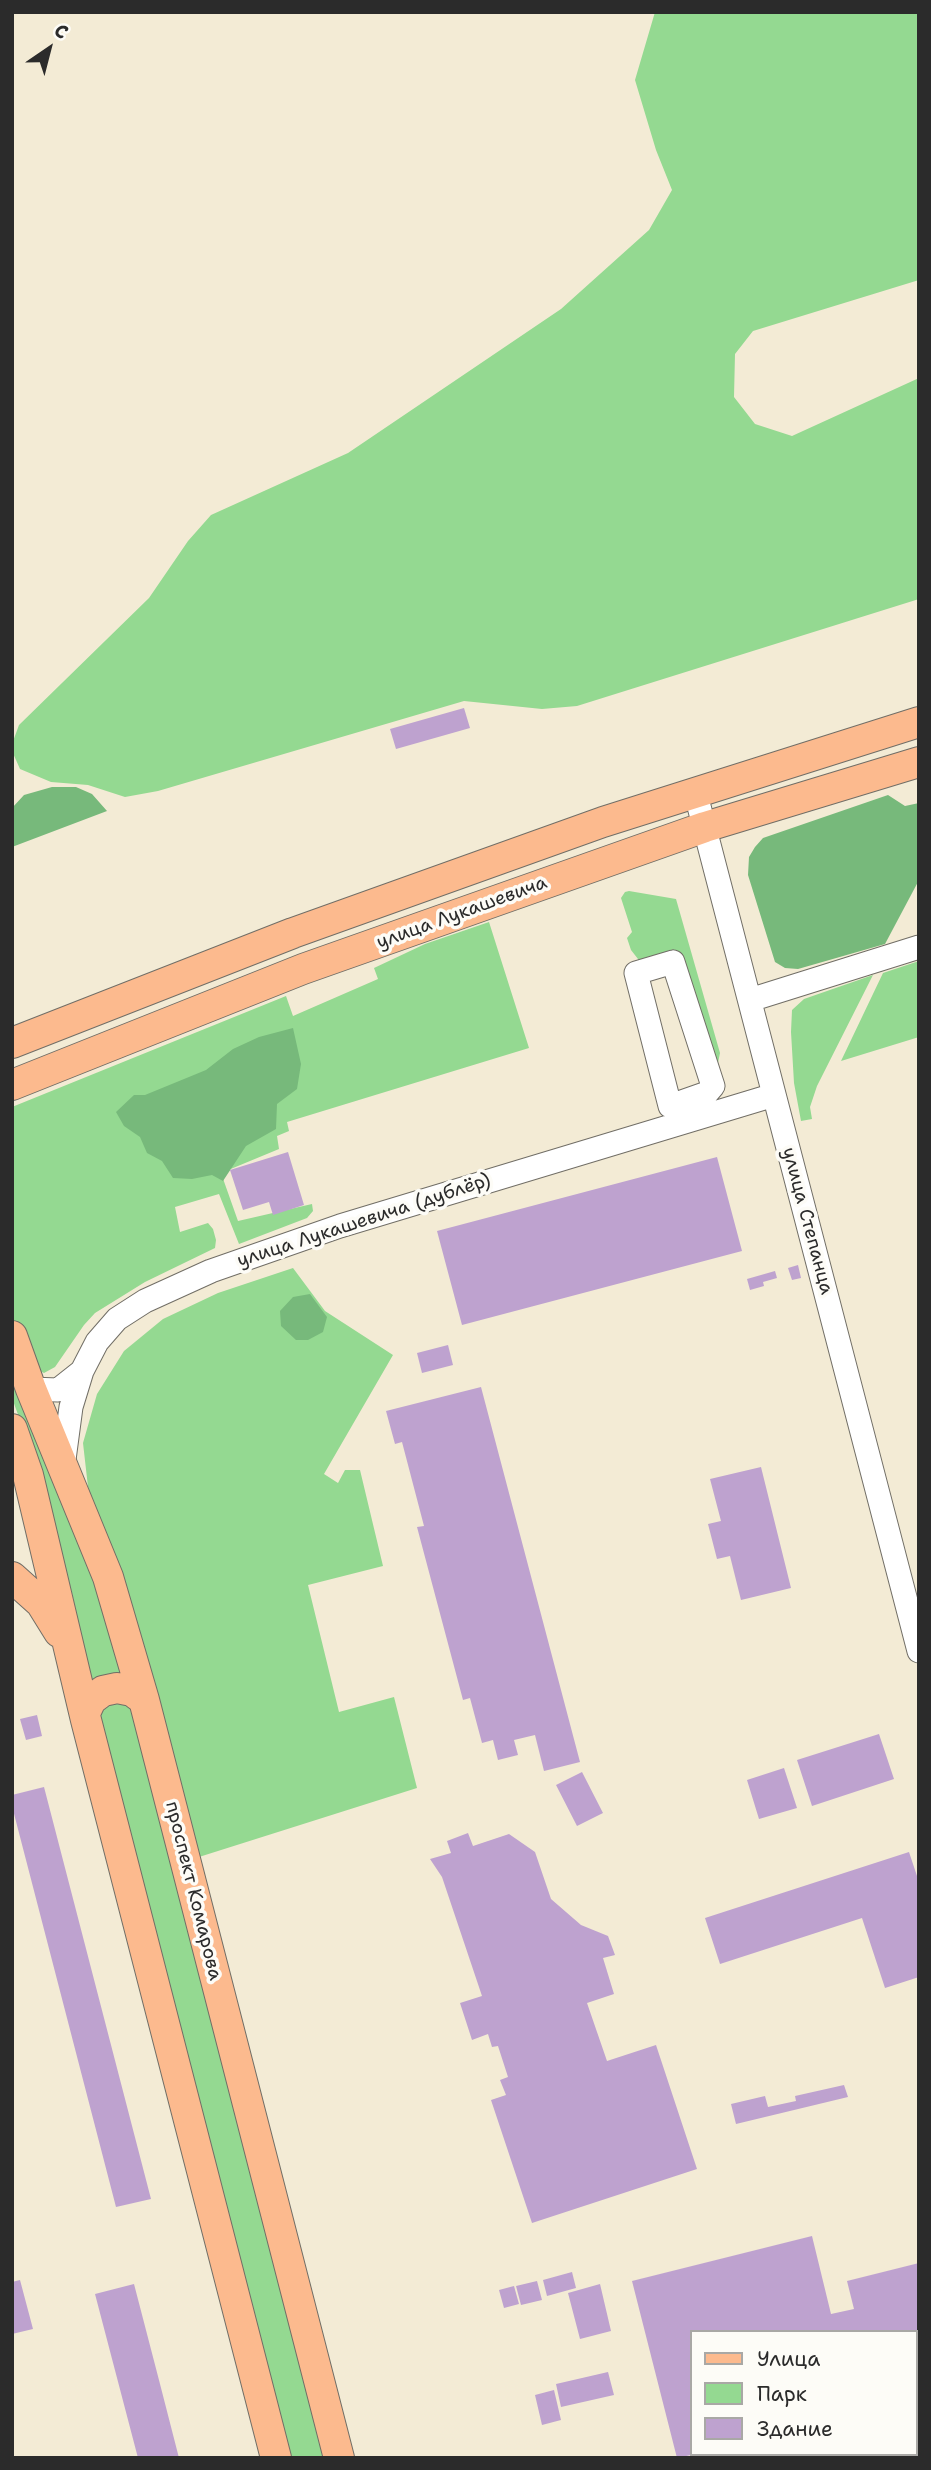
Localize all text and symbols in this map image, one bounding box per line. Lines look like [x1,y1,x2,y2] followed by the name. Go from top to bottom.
[14,14,84,84] north arrow
[49,18,73,45] text: С
[374,872,550,954] street label: улица Лукашевича
[776,1145,838,1297] street label: улица Степанца
[234,1169,494,1273] street label: улица Лукашевича (дублёр)
[160,1799,226,1983] street label: проспект Комарова
[690,2330,917,2456] legend
[757,2345,820,2373] text: Улица
[757,2380,807,2408] text: Парк
[757,2415,833,2443] text: Здание

